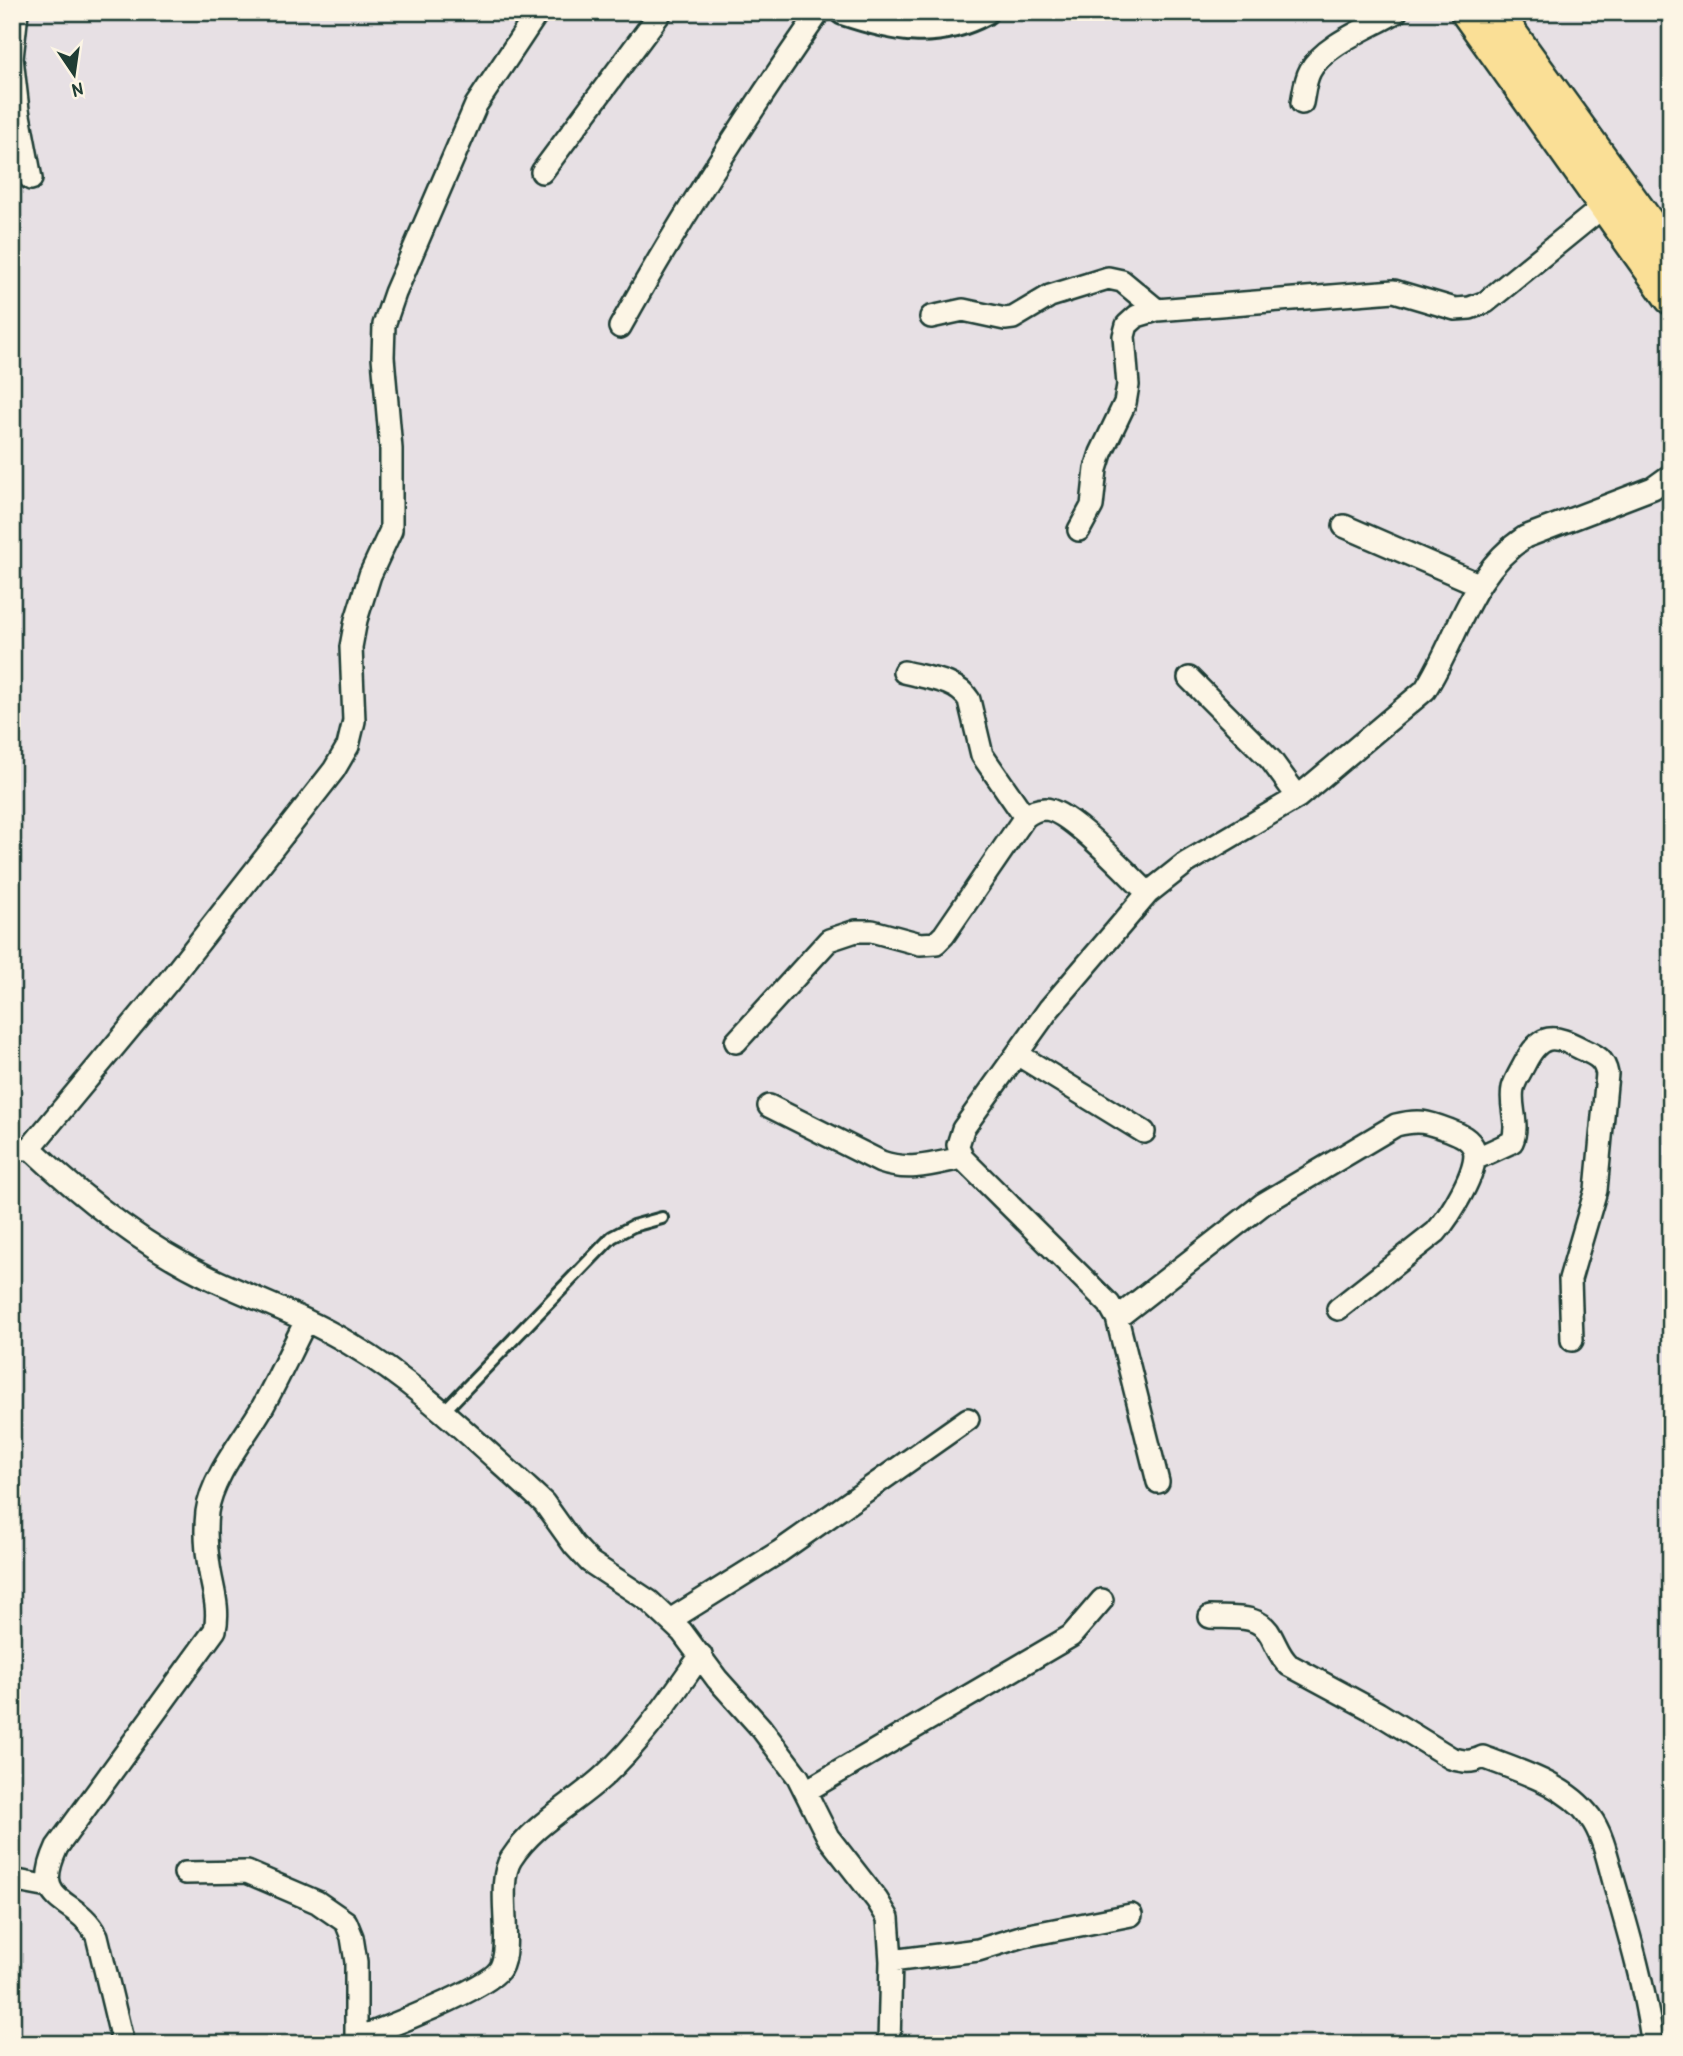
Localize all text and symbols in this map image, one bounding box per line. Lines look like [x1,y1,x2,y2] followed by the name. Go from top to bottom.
[38,38,108,108] north arrow
[70,77,86,104] text: N

